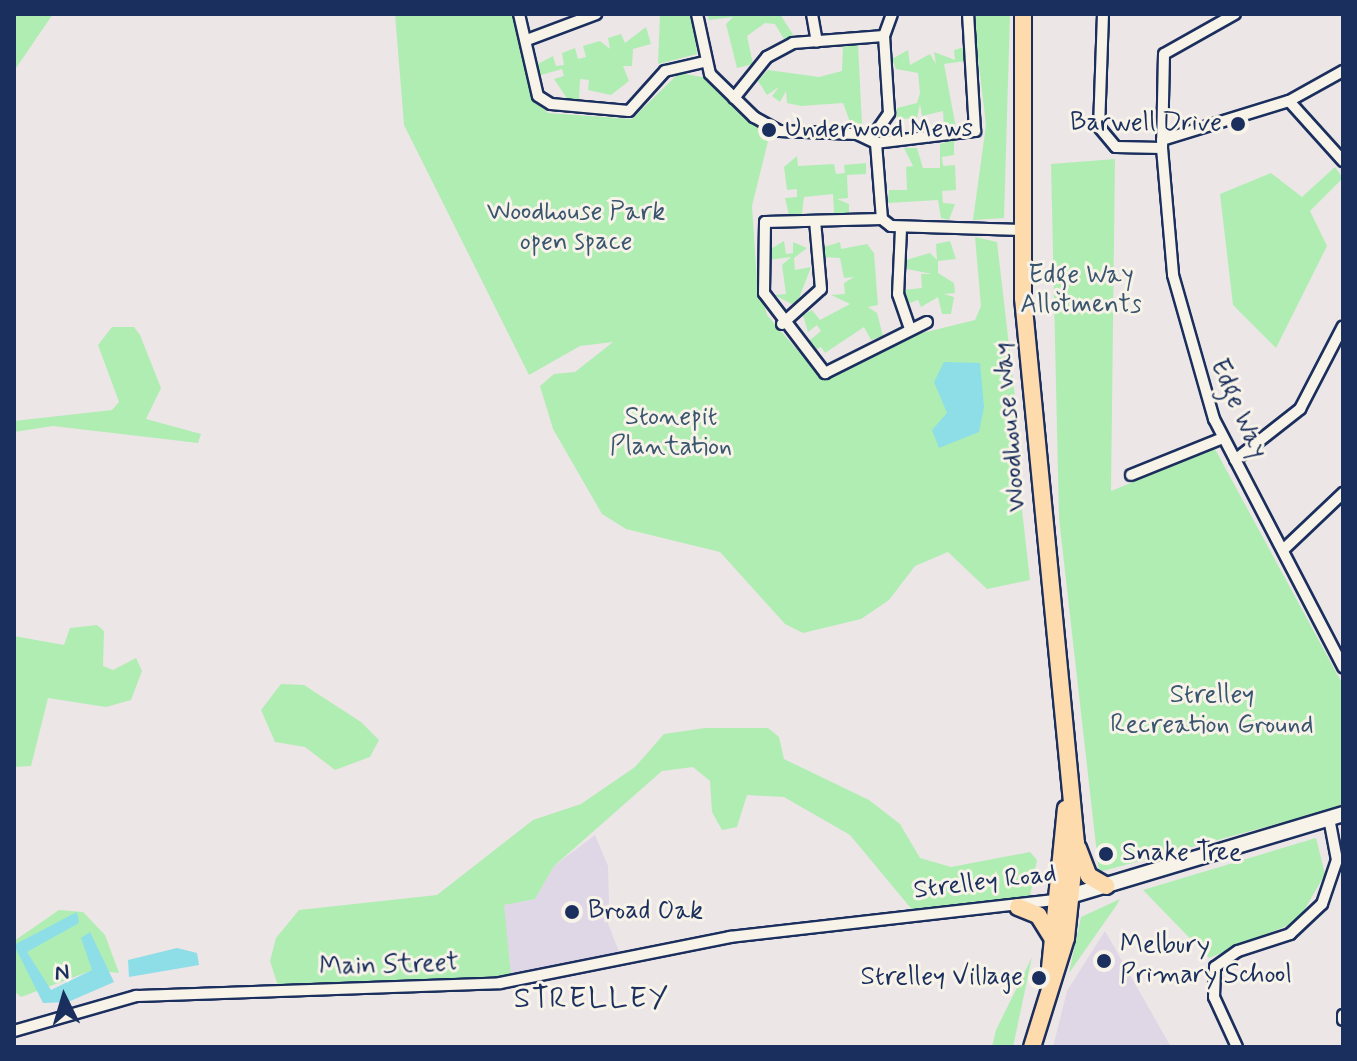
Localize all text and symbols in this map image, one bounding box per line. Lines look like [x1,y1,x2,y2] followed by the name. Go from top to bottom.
[1072,108,1222,140] place label: Barwell Drive
[785,114,973,146] place label: Underwood Mews
[1229,115,1247,133] marker: Barwell Drive
[760,121,778,139] marker: Underwood Mews
[489,197,663,258] park label: Woodhouse Park open space
[1020,260,1142,322] park label: Edge Way Allotments
[988,339,1034,515] street label: Woodhouse Way
[1202,353,1274,465] street label: Edge Way
[610,402,732,464] park label: Stonepit Plantation
[1111,680,1313,742] park label: Strelley Recreation Ground
[1122,838,1241,870] place label: Snake Tree
[1097,845,1115,863] marker: Snake Tree
[912,859,1058,907] street label: Strelley Road
[588,896,701,928] place label: Broad Oak
[563,903,581,921] marker: Broad Oak
[1120,930,1292,992] place label: Melbury Primary School
[319,948,459,984] street label: Main Street
[1095,952,1113,970] marker: Melbury Primary School
[24,957,104,1037] north arrow
[53,959,70,988] text: N
[861,962,1023,994] place label: Strelley Village
[1030,969,1048,987] marker: Strelley Village
[511,981,673,1017] district label: STRELLEY

